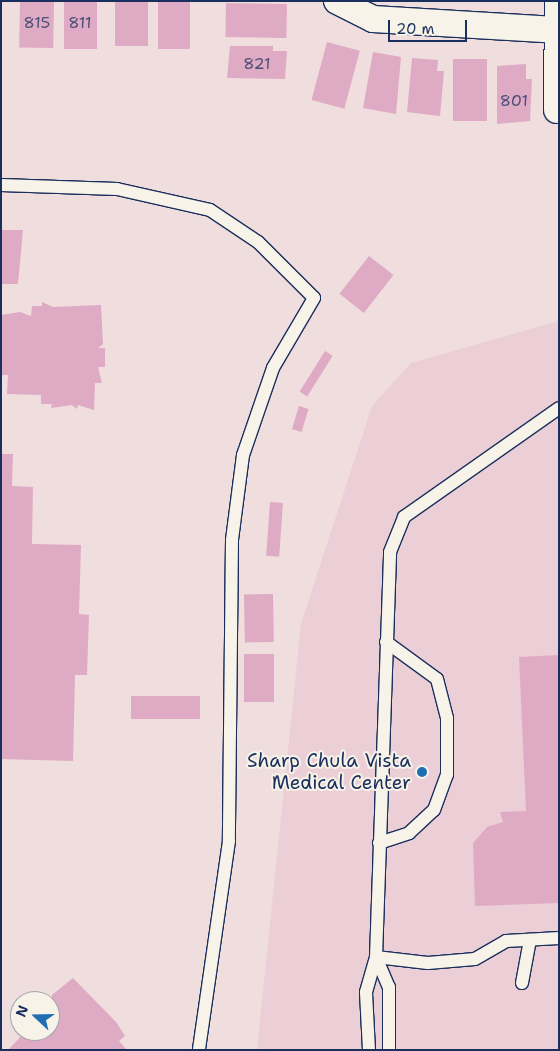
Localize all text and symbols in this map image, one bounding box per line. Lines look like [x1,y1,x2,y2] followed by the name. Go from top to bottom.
[390,10,469,42] scale bar
[24,13,50,33] house number: 815
[68,13,92,33] house number: 811
[396,19,435,39] text: 20 m
[243,54,271,74] house number: 821
[500,91,528,111] house number: 801
[247,750,411,794] place label: Sharp Chula Vista Medical Center
[415,765,429,779] marker: Sharp Chula Vista Medical Center
[10,991,60,1041] north arrow
[12,1003,32,1019] text: N

